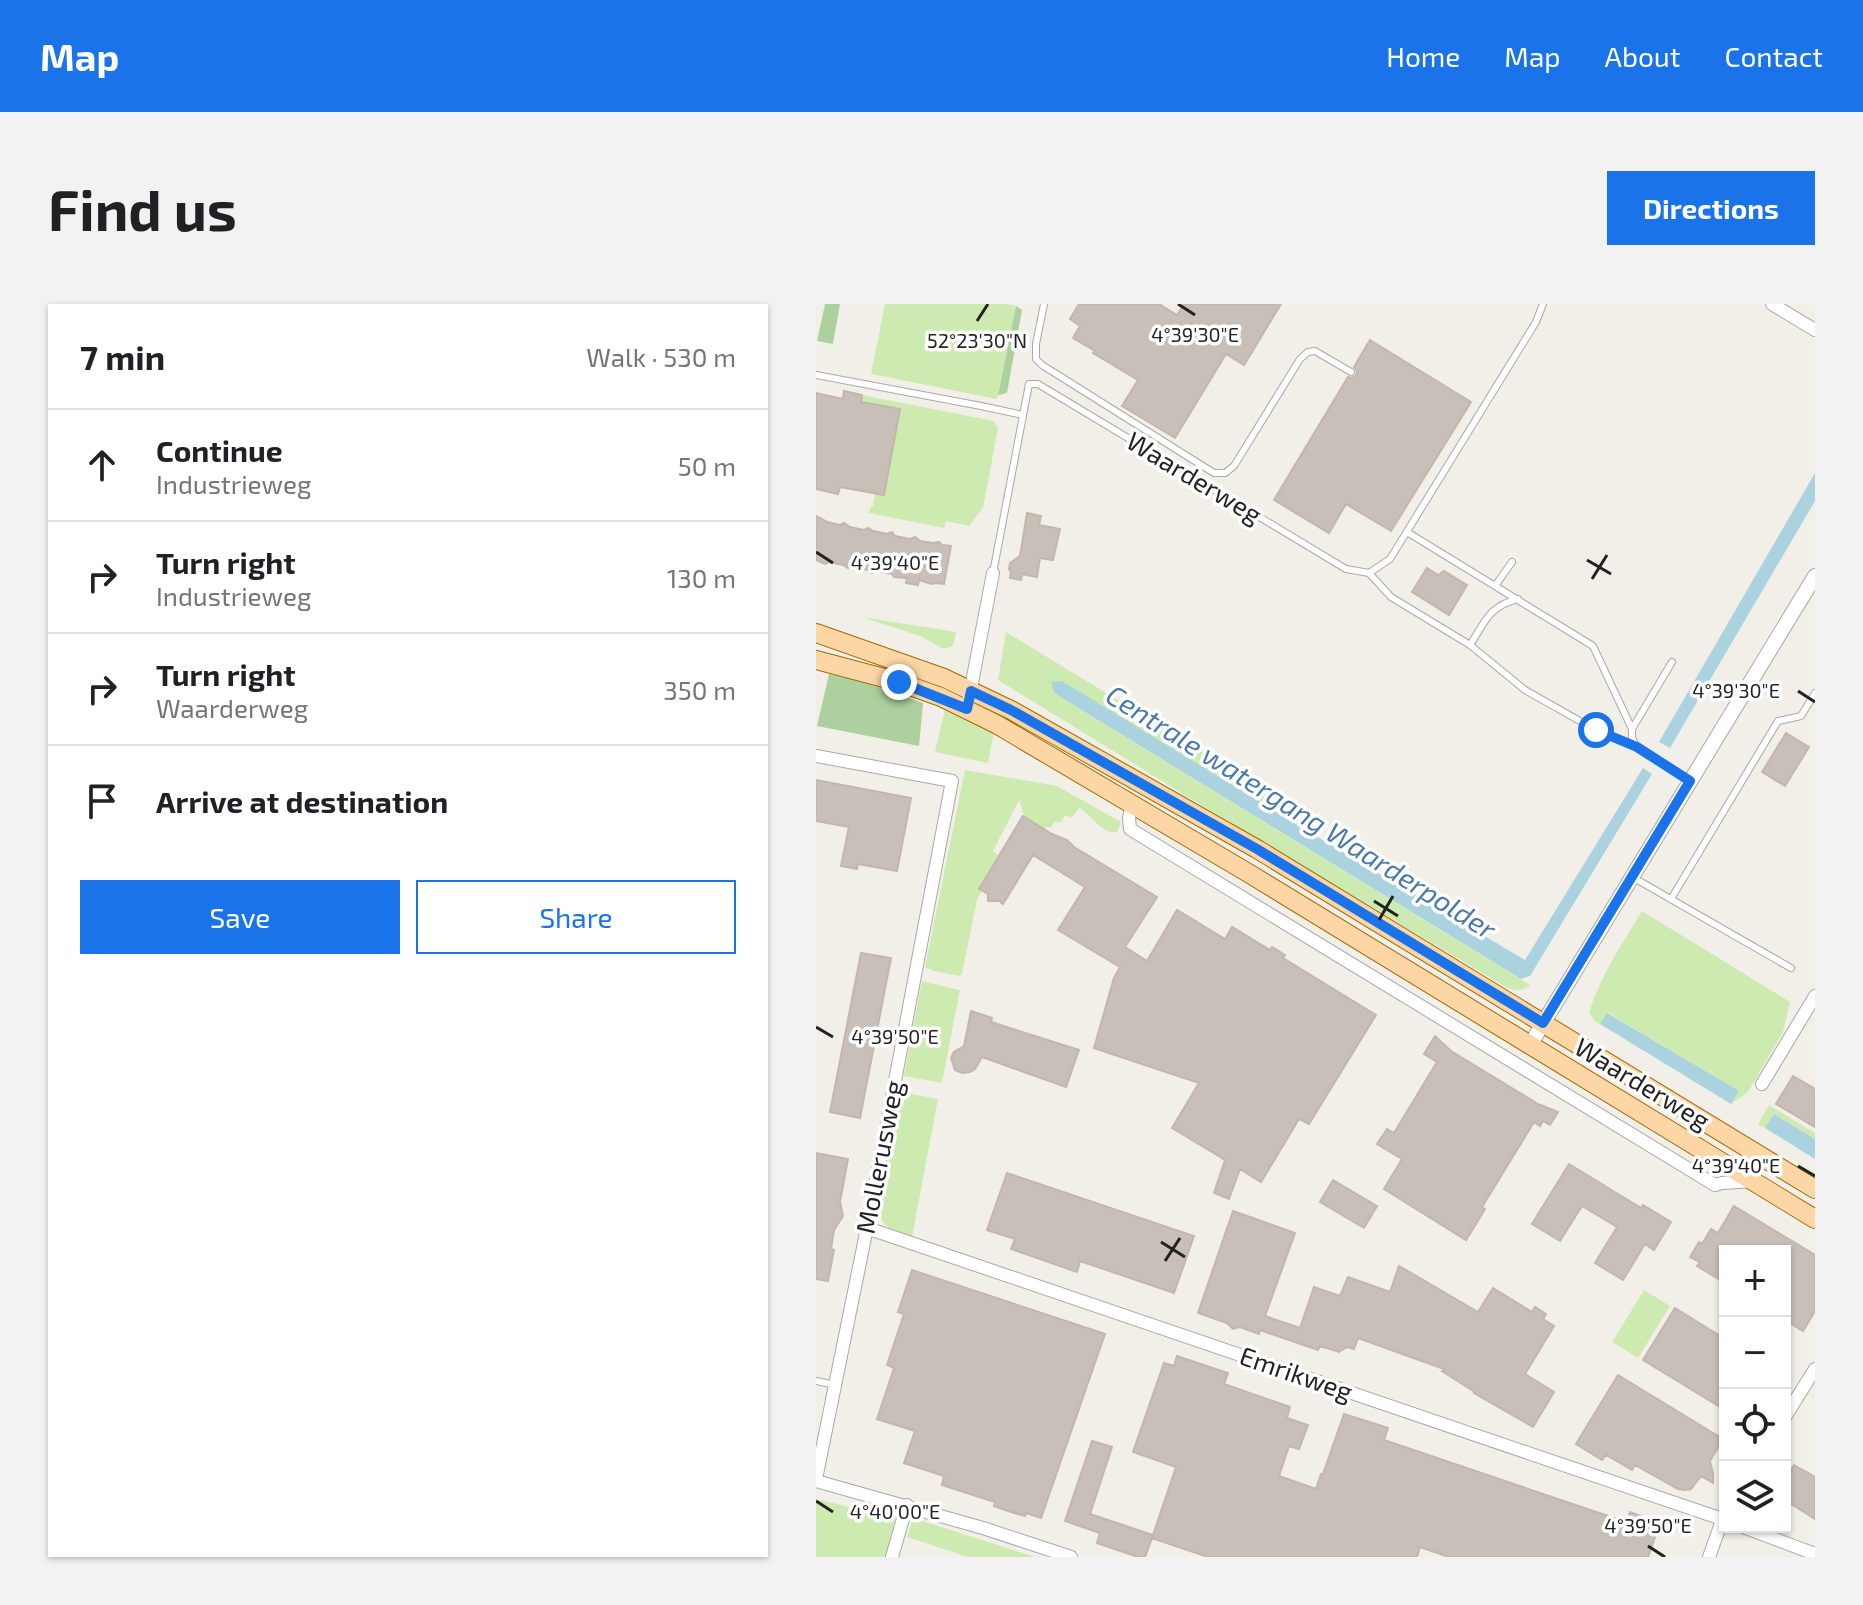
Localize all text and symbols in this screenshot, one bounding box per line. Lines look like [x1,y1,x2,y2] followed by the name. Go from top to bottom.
[40,33,119,79] text: Map
[1386,39,1460,73] text: Home
[1504,39,1561,73] text: Map
[1605,39,1680,73] text: About
[1724,39,1823,73] text: Contact
[1607,171,1815,245] button: Directions
[48,175,237,242] text: Find us
[1151,322,1239,346] text: 4°39'30"E
[927,328,1027,352] text: 52°23'30"N
[80,336,165,377] text: 7 min
[586,341,736,372] text: Walk · 530 m
[1122,424,1268,529] street label: Waarderweg
[156,432,283,468] text: Continue
[80,443,124,487] icon: ahead
[678,450,736,481] text: 50 m
[156,468,311,499] text: Industrieweg
[156,544,296,580] text: Turn right
[851,550,939,574] text: 4°39'40"E
[80,555,124,599] icon: right
[667,562,736,593] text: 130 m
[156,580,311,611] text: Industrieweg
[156,656,296,692] text: Turn right
[881,664,917,700] route end
[80,667,124,711] icon: right
[663,674,736,705] text: 350 m
[1100,677,1503,946] water label: Centrale watergang Waarderpolder
[1692,678,1780,702] text: 4°39'30"E
[156,692,308,723] text: Waarderweg
[1578,712,1614,748] route start
[80,779,124,823] icon: arrive
[156,783,448,819] text: Arrive at destination
[80,880,400,954] button: Save
[416,880,736,954] button: Share
[851,1024,939,1048] text: 4°39'50"E
[1570,1030,1716,1135] street label: Waarderweg
[849,1078,909,1236] street label: Mollerusweg
[1692,1153,1780,1177] text: 4°39'40"E
[1719,1245,1791,1533] map controls
[1719,1245,1791,1317] button: +
[1719,1317,1791,1389] button: −
[1236,1339,1357,1406] street label: Emrikweg
[1719,1389,1791,1461] button: locate
[1719,1461,1791,1533] button: layers
[850,1499,940,1523] text: 4°40'00"E
[1604,1513,1692,1537] text: 4°39'50"E

